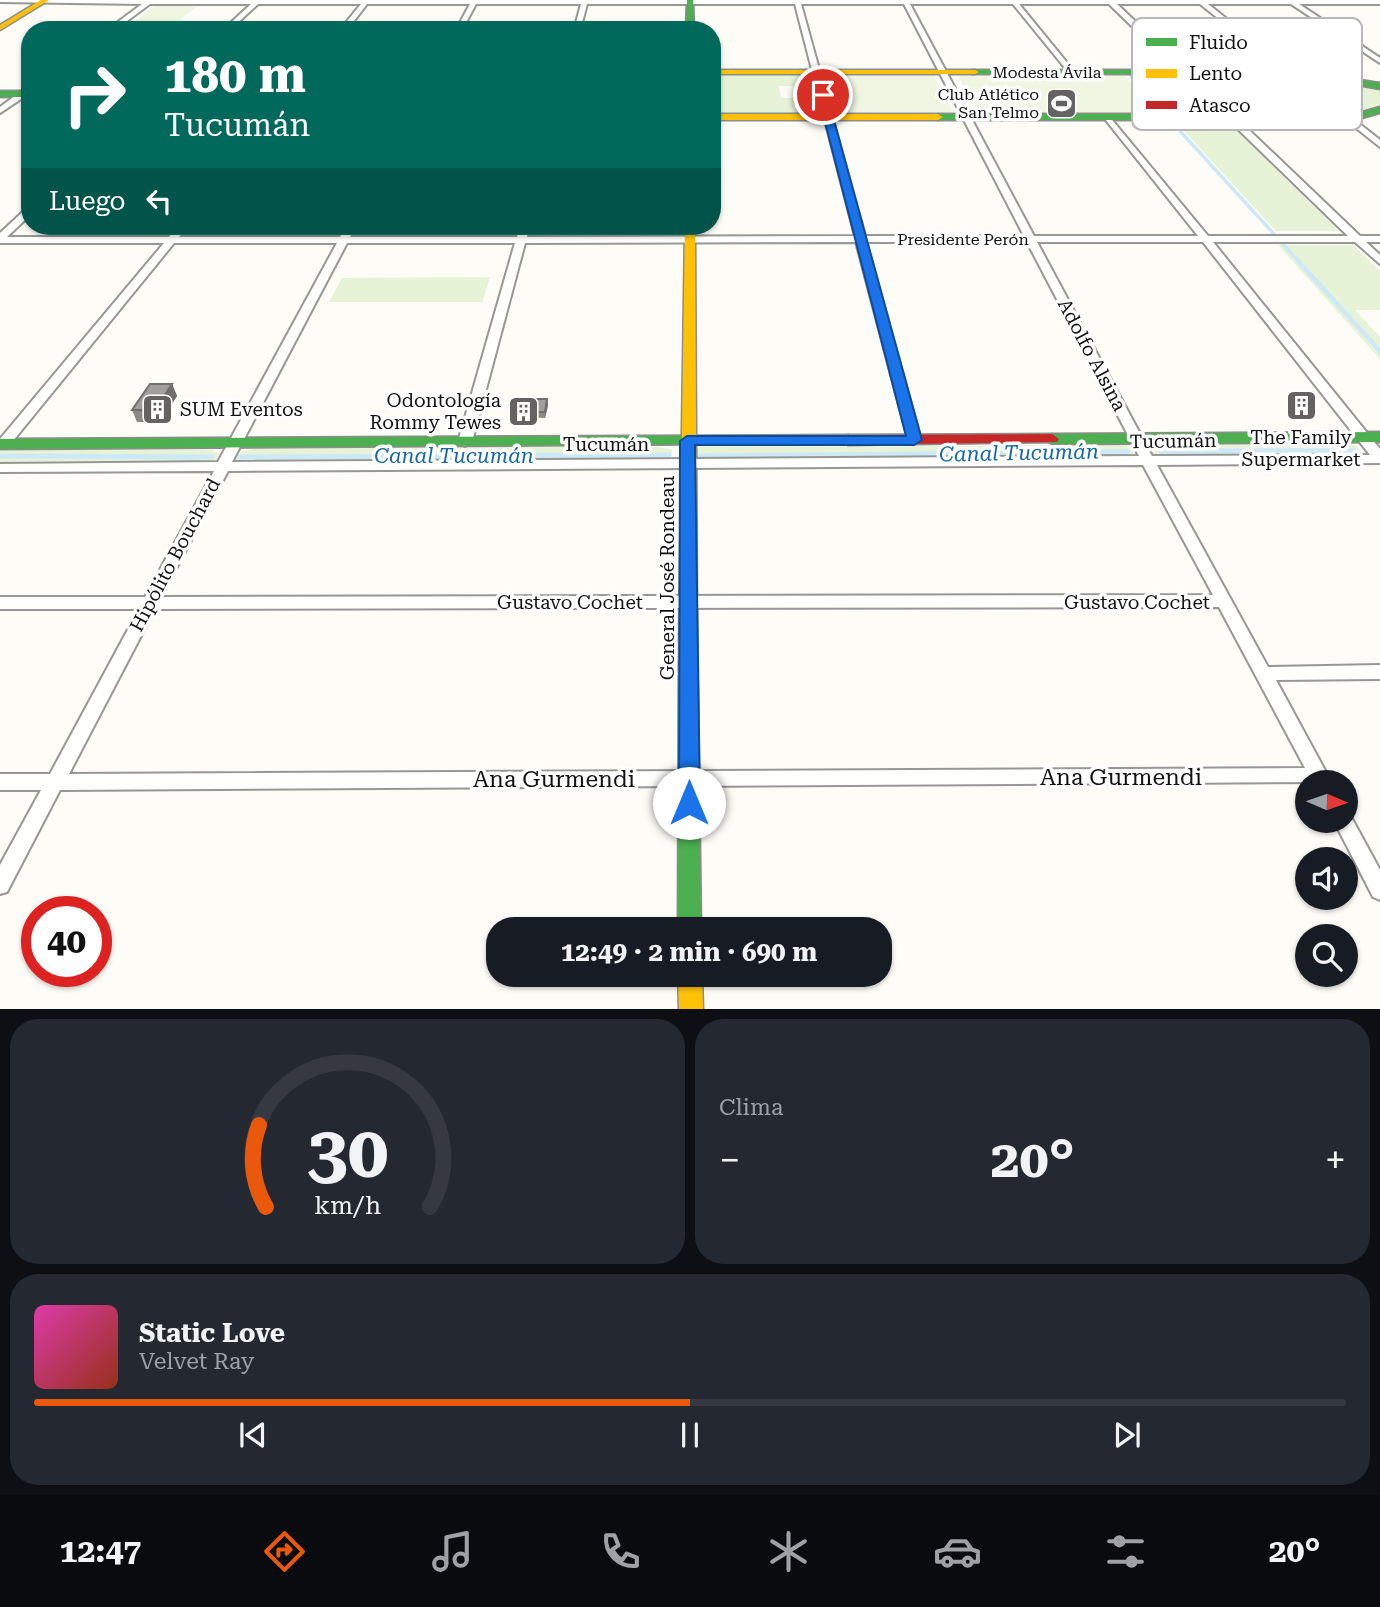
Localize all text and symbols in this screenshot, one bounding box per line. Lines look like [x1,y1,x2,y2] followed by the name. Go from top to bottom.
[1132,18,1362,130] legend
[1189,31,1248,54] text: Fluido
[164,47,306,104] text: 180 m
[49,49,140,140] icon: right
[1189,62,1242,85] text: Lento
[993,63,1102,82] street label: Modesta Ávila
[793,65,853,125] pin
[804,76,842,114] icon: arrive
[938,85,1039,122] place label: Club Atlético San Telmo
[1045,86,1079,120] sports icon: Club Atlético San Telmo
[1189,94,1251,117] text: Atasco
[164,106,310,144] text: Tucumán
[140,182,178,220] icon: left
[49,186,126,216] text: Luego
[897,230,1029,249] street label: Presidente Perón
[1053,295,1132,416] street label: Adolfo Alsina
[369,389,502,434] place label: Odontología Rommy Tewes
[1284,389,1318,423] building icon: The Family Supermarket
[140,392,174,426] building icon: SUM Eventos
[507,394,541,428] building icon: Odontología Rommy Tewes
[180,398,303,421] place label: SUM Eventos
[1242,426,1360,471] place label: The Family Supermarket
[1129,429,1217,453] street label: Tucumán
[563,433,649,456] street label: Tucumán
[939,440,1099,466] water label: Canal Tucumán
[374,444,534,468] water label: Canal Tucumán
[125,474,225,636] street label: Hipólito Bouchard
[656,476,679,680] street label: General José Rondeau
[497,591,643,614] street label: Gustavo Cochet
[1064,591,1210,614] street label: Gustavo Cochet
[1040,764,1202,791] street label: Ana Gurmendi
[473,766,635,793] street label: Ana Gurmendi
[652,766,726,840] position arrow
[1295,770,1358,833] north arrow
[1295,770,1358,987] map controls
[1295,847,1358,910] button: sound
[21,896,112,987] speed limit sign: 40
[1295,924,1358,987] button: search
[561,937,817,967] text: 12:49 · 2 min · 690 m
[719,1094,783,1121] text: Clima
[307,1111,388,1196] text: 30
[990,1129,1075,1190] text: 20°
[719,1138,740,1182] text: −
[1325,1138,1346,1182] text: +
[314,1191,381,1220] text: km/h
[139,1318,285,1348] text: Static Love
[139,1348,254,1375] text: Velvet Ray
[234,1416,272,1454] icon: previous
[671,1416,709,1454] icon: pause
[1108,1416,1146,1454] icon: next
[260,1527,309,1576] icon: directions
[428,1527,477,1576] icon: music
[596,1527,645,1576] icon: phone
[764,1527,813,1576] icon: climate
[933,1527,982,1576] icon: car
[1101,1527,1150,1576] icon: filters
[60,1532,141,1570] text: 12:47
[1269,1532,1320,1570] text: 20°

